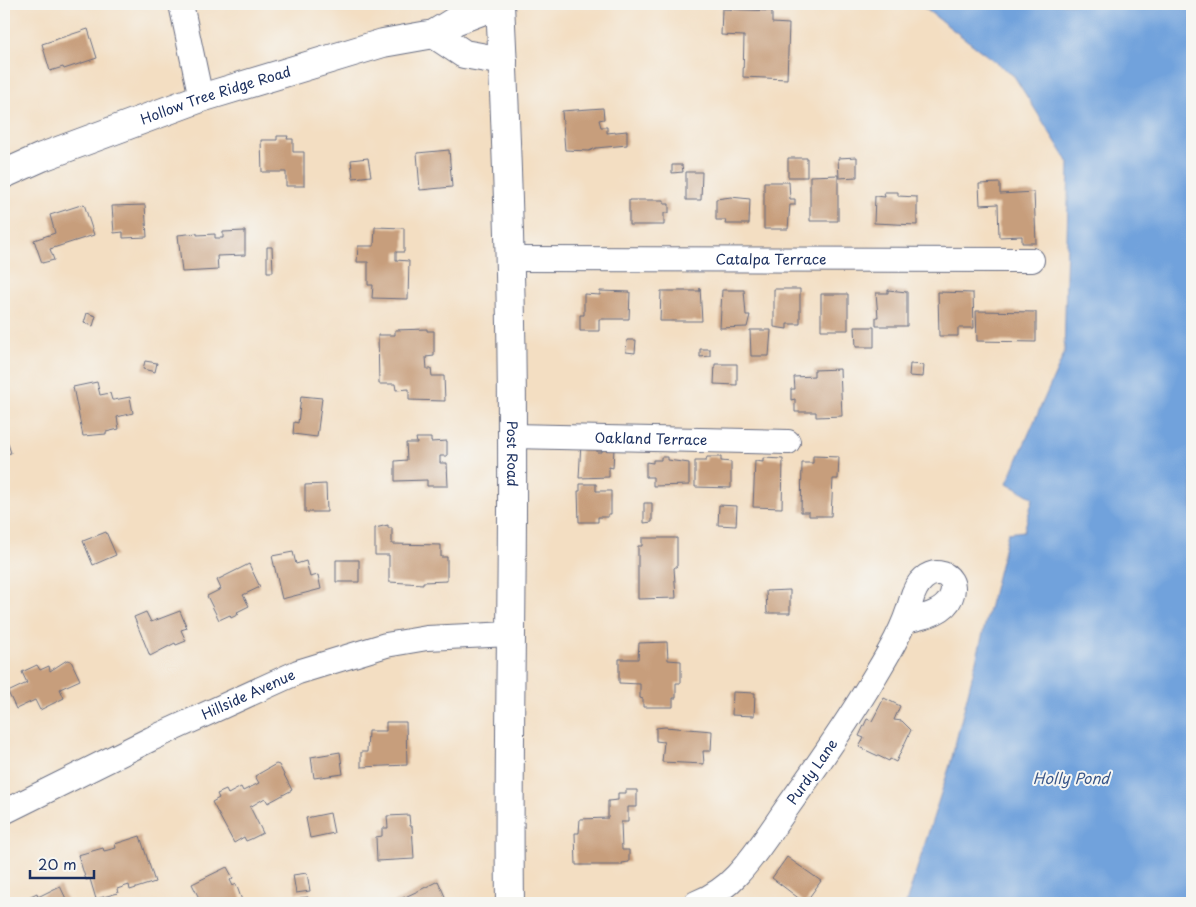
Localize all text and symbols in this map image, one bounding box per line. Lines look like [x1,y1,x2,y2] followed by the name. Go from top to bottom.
[137,60,293,130] street label: Hollow Tree Ridge Road
[716,248,826,270] street label: Catalpa Terrace
[502,421,523,487] street label: Post Road
[594,427,708,450] street label: Oakland Terrace
[198,664,298,725] street label: Hillside Avenue
[782,734,842,809] street label: Purdy Lane
[1033,766,1111,789] water label: Holly Pond
[30,847,94,879] scale bar
[38,852,77,875] text: 20 m

